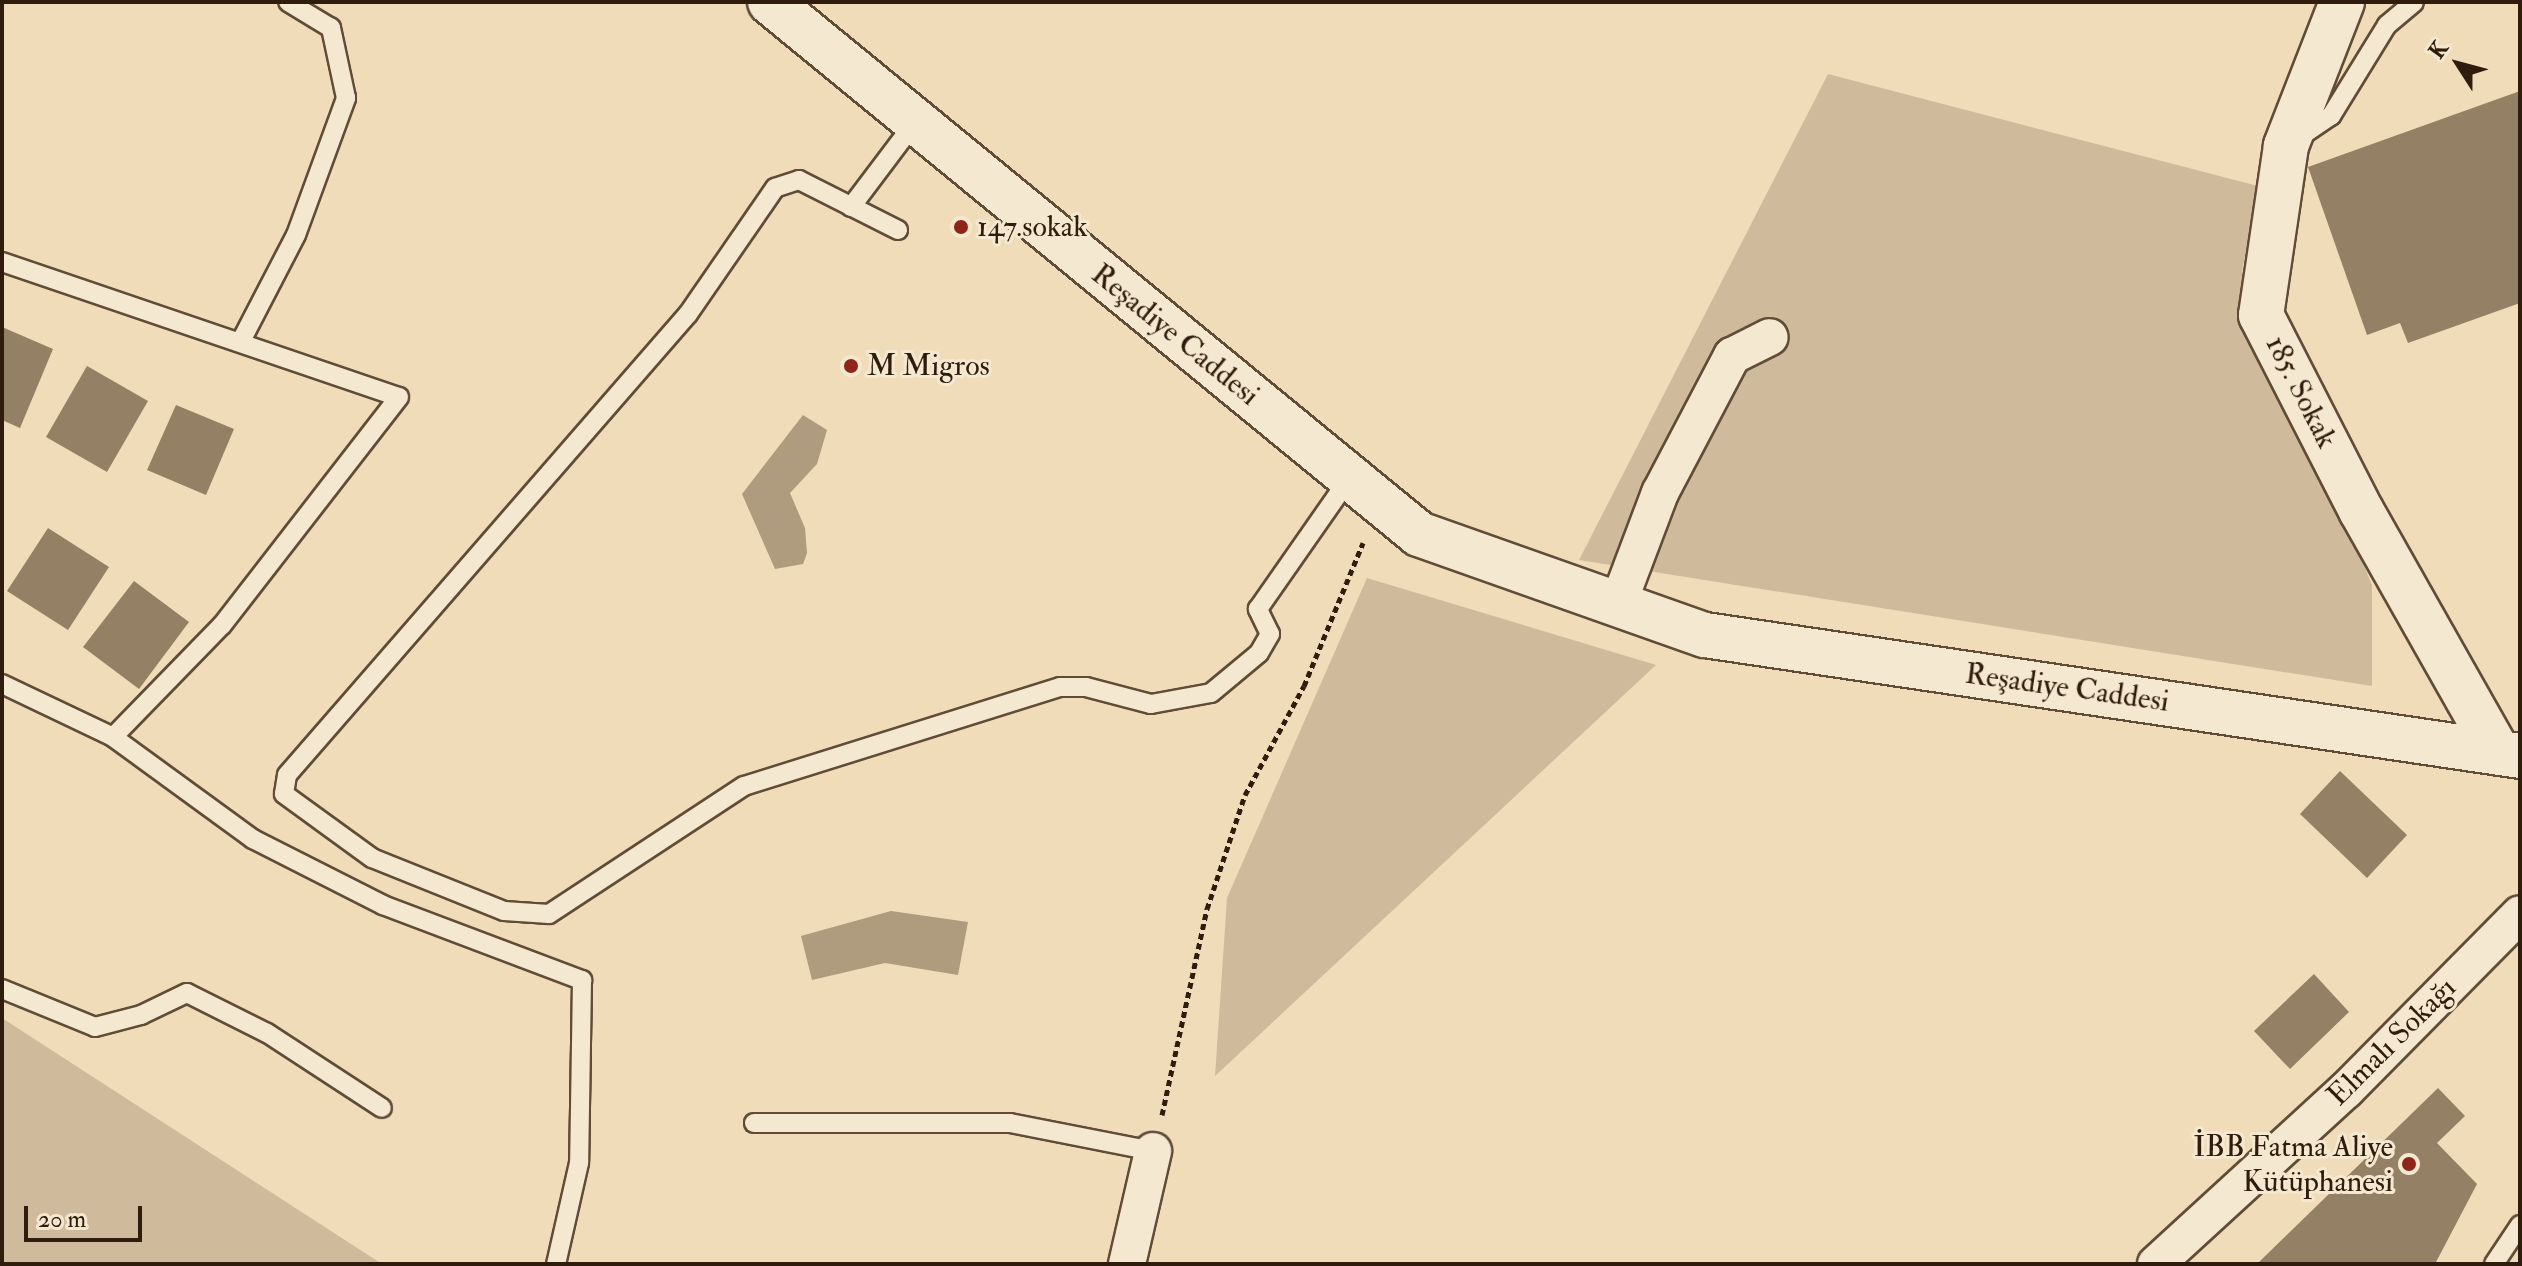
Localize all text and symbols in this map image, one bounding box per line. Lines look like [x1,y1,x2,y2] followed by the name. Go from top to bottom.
[2418,24,2498,104] north arrow
[2423,35,2454,64] text: K
[977,209,1088,245] place label: 147.sokak
[952,218,970,236] marker: 147.sokak
[1084,256,1266,414] street label: Reşadiye Caddesi
[2257,330,2345,454] street label: 185. Sokak
[867,348,990,384] place label: M Migros
[842,357,860,375] marker: M Migros
[1963,656,2171,720] street label: Reşadiye Caddesi
[2320,970,2464,1114] street label: Elmalı Sokağı
[2193,1129,2393,1200] place label: İBB Fatma Aliye Kütüphanesi
[2400,1155,2418,1173] marker: İBB Fatma Aliye Kütüphanesi
[28,1190,146,1240] scale bar
[38,1204,86,1235] text: 20 m

